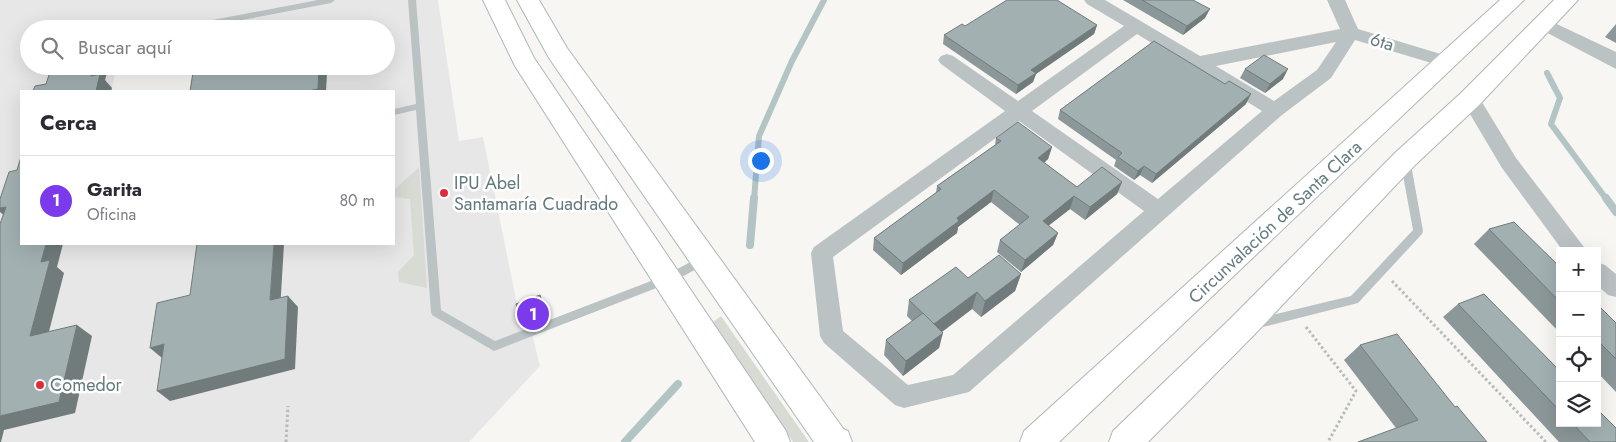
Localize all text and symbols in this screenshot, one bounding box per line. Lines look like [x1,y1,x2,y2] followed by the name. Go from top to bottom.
[20,20,395,75] search box
[1367,26,1397,58] street label: 6ta
[38,34,66,62] icon: search
[78,34,172,61] text: Buscar aquí
[40,108,97,138] text: Cerca
[1182,134,1368,310] street label: Circunvalación de Santa Clara
[748,148,774,174] your location
[454,170,618,217] place label: IPU Abel Santamaría Cuadrado
[87,176,142,203] text: Garita
[438,187,450,199] marker: IPU Abel Santamaría Cuadrado
[52,189,60,212] text: 1
[339,189,375,212] text: 80 m
[87,203,136,226] text: Oficina
[1556,247,1601,427] map controls
[1556,247,1601,292] button: +
[1556,292,1601,337] button: −
[517,295,549,333] pin: 1
[1556,337,1601,382] button: locate
[50,372,123,398] place label: Comedor
[34,379,46,391] marker: Comedor
[1556,382,1601,427] button: layers

